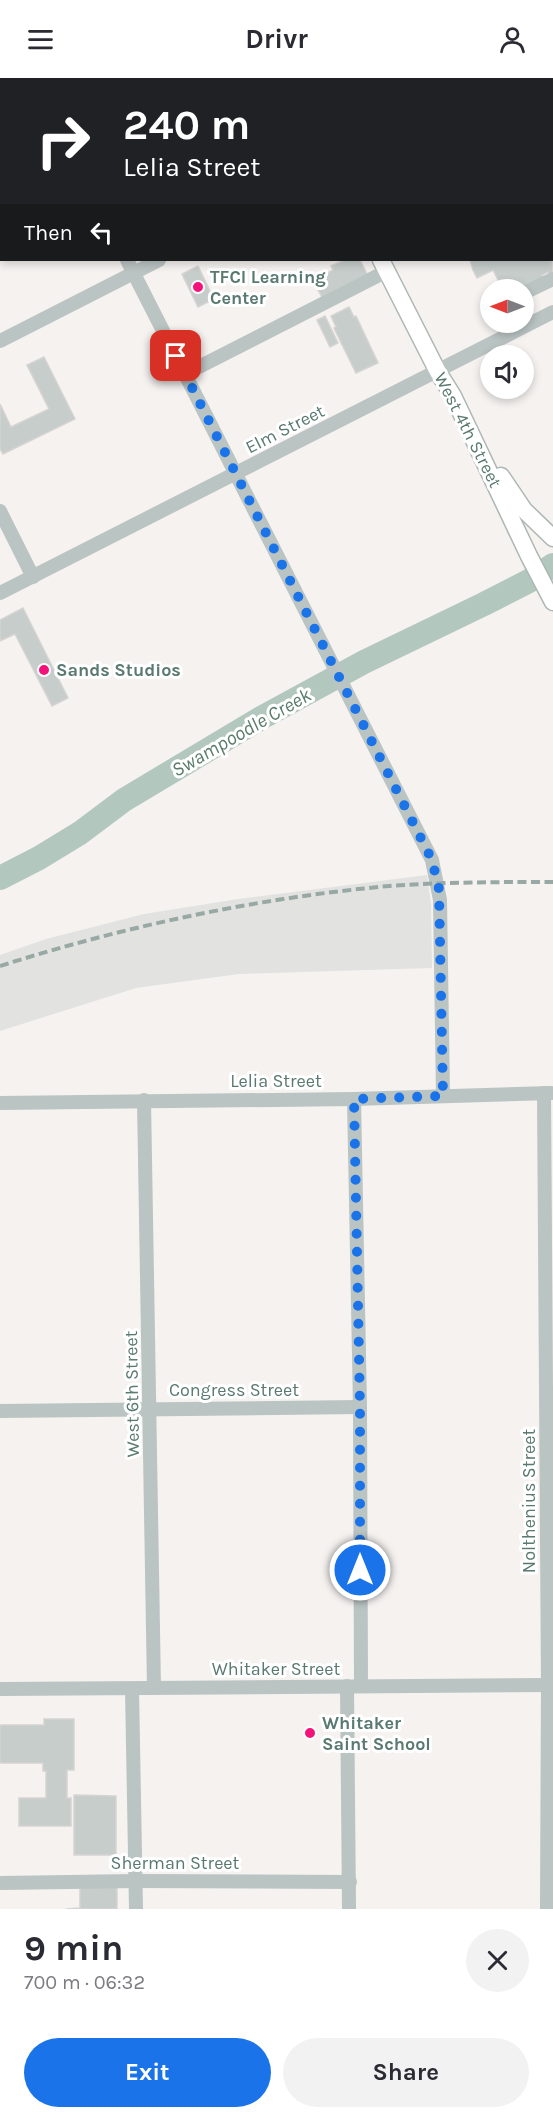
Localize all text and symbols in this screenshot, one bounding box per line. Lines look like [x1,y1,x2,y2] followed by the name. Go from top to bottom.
[24,23,57,56] icon: menu
[245,23,308,55] text: Drivr
[496,23,529,56] icon: person
[123,100,250,150] text: 240 m
[24,102,102,180] icon: right
[123,151,260,183] text: Lelia Street
[85,216,118,249] icon: left
[24,220,73,246] text: Then
[210,266,326,309] place label: TFCI Learning Center
[480,279,534,333] north arrow
[480,279,534,399] map controls
[191,280,205,294] marker: TFCI Learning Center
[150,330,201,381] pin
[159,339,192,372] icon: arrive
[480,345,534,399] button: sound
[429,369,507,492] street label: West 4th Street
[242,400,328,458] street label: Elm Street
[56,659,181,681] place label: Sands Studios
[37,663,51,677] marker: Sands Studios
[168,683,316,782] water label: Swampoodle Creek
[230,1070,322,1092] street label: Lelia Street
[120,1330,144,1458] street label: West 6th Street
[169,1379,299,1401] street label: Congress Street
[518,1429,540,1573] street label: Nolthenius Street
[328,1538,392,1602] position arrow
[212,1658,341,1680] street label: Whitaker Street
[322,1712,431,1755] place label: Whitaker Saint School
[303,1726,317,1740] marker: Whitaker Saint School
[111,1852,240,1874] street label: Sherman Street
[24,1927,123,1969] text: 9 min
[466,1929,529,1992] button: close
[24,1971,145,1994] text: 700 m · 06:32
[24,2038,271,2107] button: Exit
[283,2038,529,2107] button: Share

